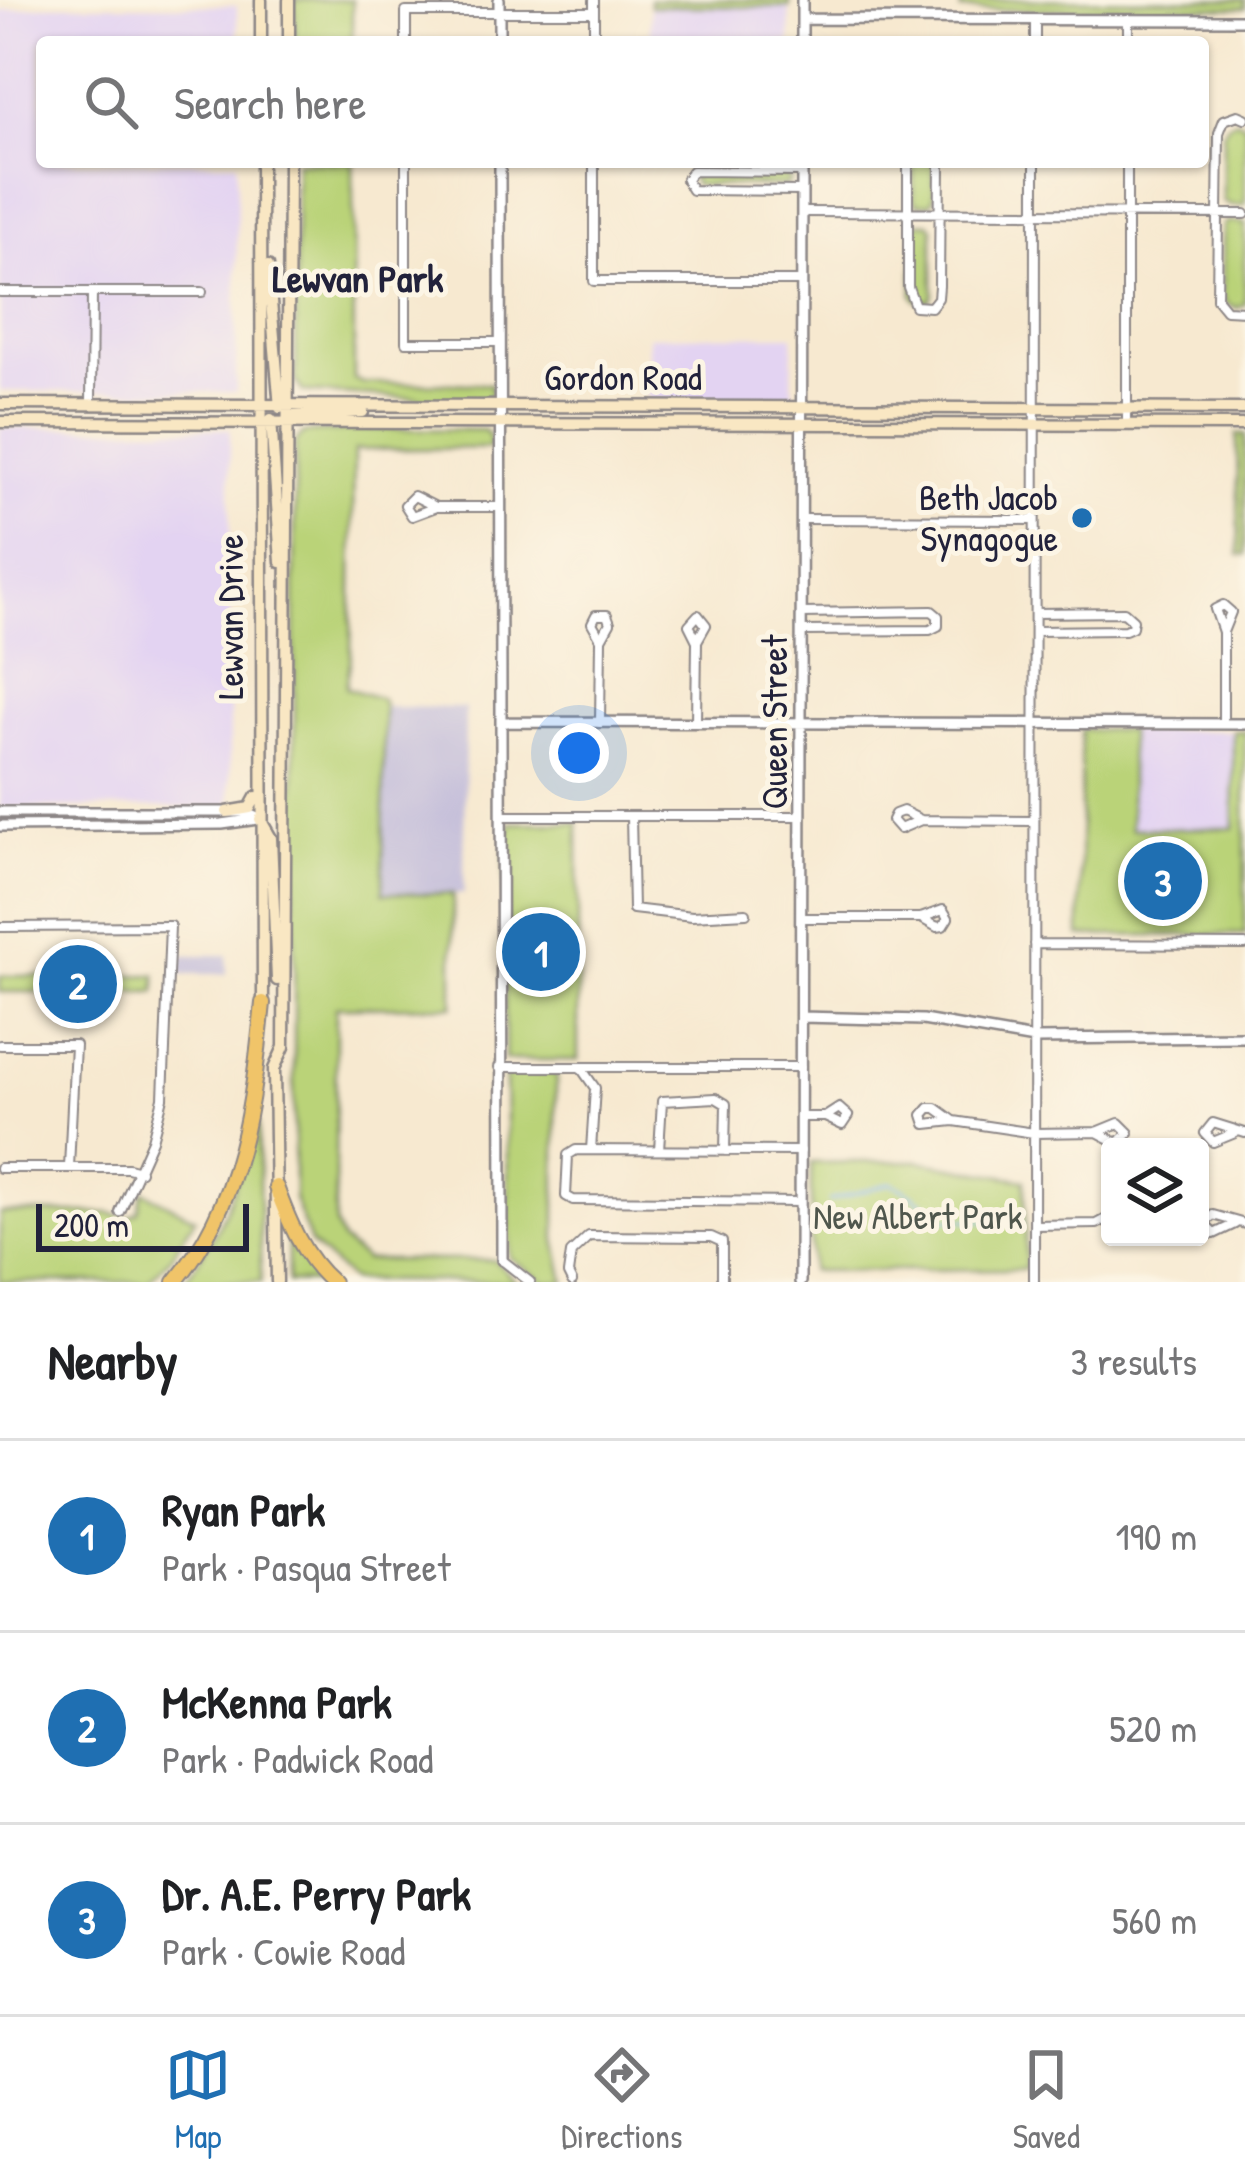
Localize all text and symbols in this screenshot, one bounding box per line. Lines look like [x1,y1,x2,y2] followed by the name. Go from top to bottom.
[36,36,1209,168] search box
[78,69,144,135] icon: search
[174,72,366,133] text: Search here
[273,251,444,304] district label: Lewvan Park
[544,352,702,401] street label: Gordon Road
[919,472,1058,562] place label: Beth Jacob Synagogue
[1069,505,1095,531] marker: Beth Jacob Synagogue
[205,534,254,700] street label: Lewvan Drive
[749,634,798,810] street label: Queen Street
[549,723,609,783] your location
[1124,836,1202,926] pin: 3
[502,907,580,997] pin: 1
[39,939,117,1029] pin: 2
[1101,1138,1209,1246] map controls
[1101,1138,1209,1246] button: layers
[813,1191,1023,1240] park label: New Albert Park
[36,1198,249,1251] scale bar
[54,1203,129,1247] text: 200 m
[48,1326,178,1395] text: Nearby
[1071,1334,1197,1387] text: 3 results
[162,1479,325,1540] text: Ryan Park
[80,1509,94,1562] text: 1
[1116,1509,1197,1562] text: 190 m
[162,1540,451,1593] text: Park · Pasqua Street
[162,1671,392,1732] text: McKenna Park
[78,1701,96,1754] text: 2
[1109,1701,1197,1754] text: 520 m
[162,1732,433,1785] text: Park · Padwick Road
[162,1863,471,1924] text: Dr. A.E. Perry Park
[78,1893,96,1946] text: 3
[1112,1893,1197,1946] text: 560 m
[162,1924,405,1977] text: Park · Cowie Road
[165,2042,231,2158] tab: Map
[561,2042,683,2158] tab: Directions
[1013,2042,1080,2158] tab: Saved

